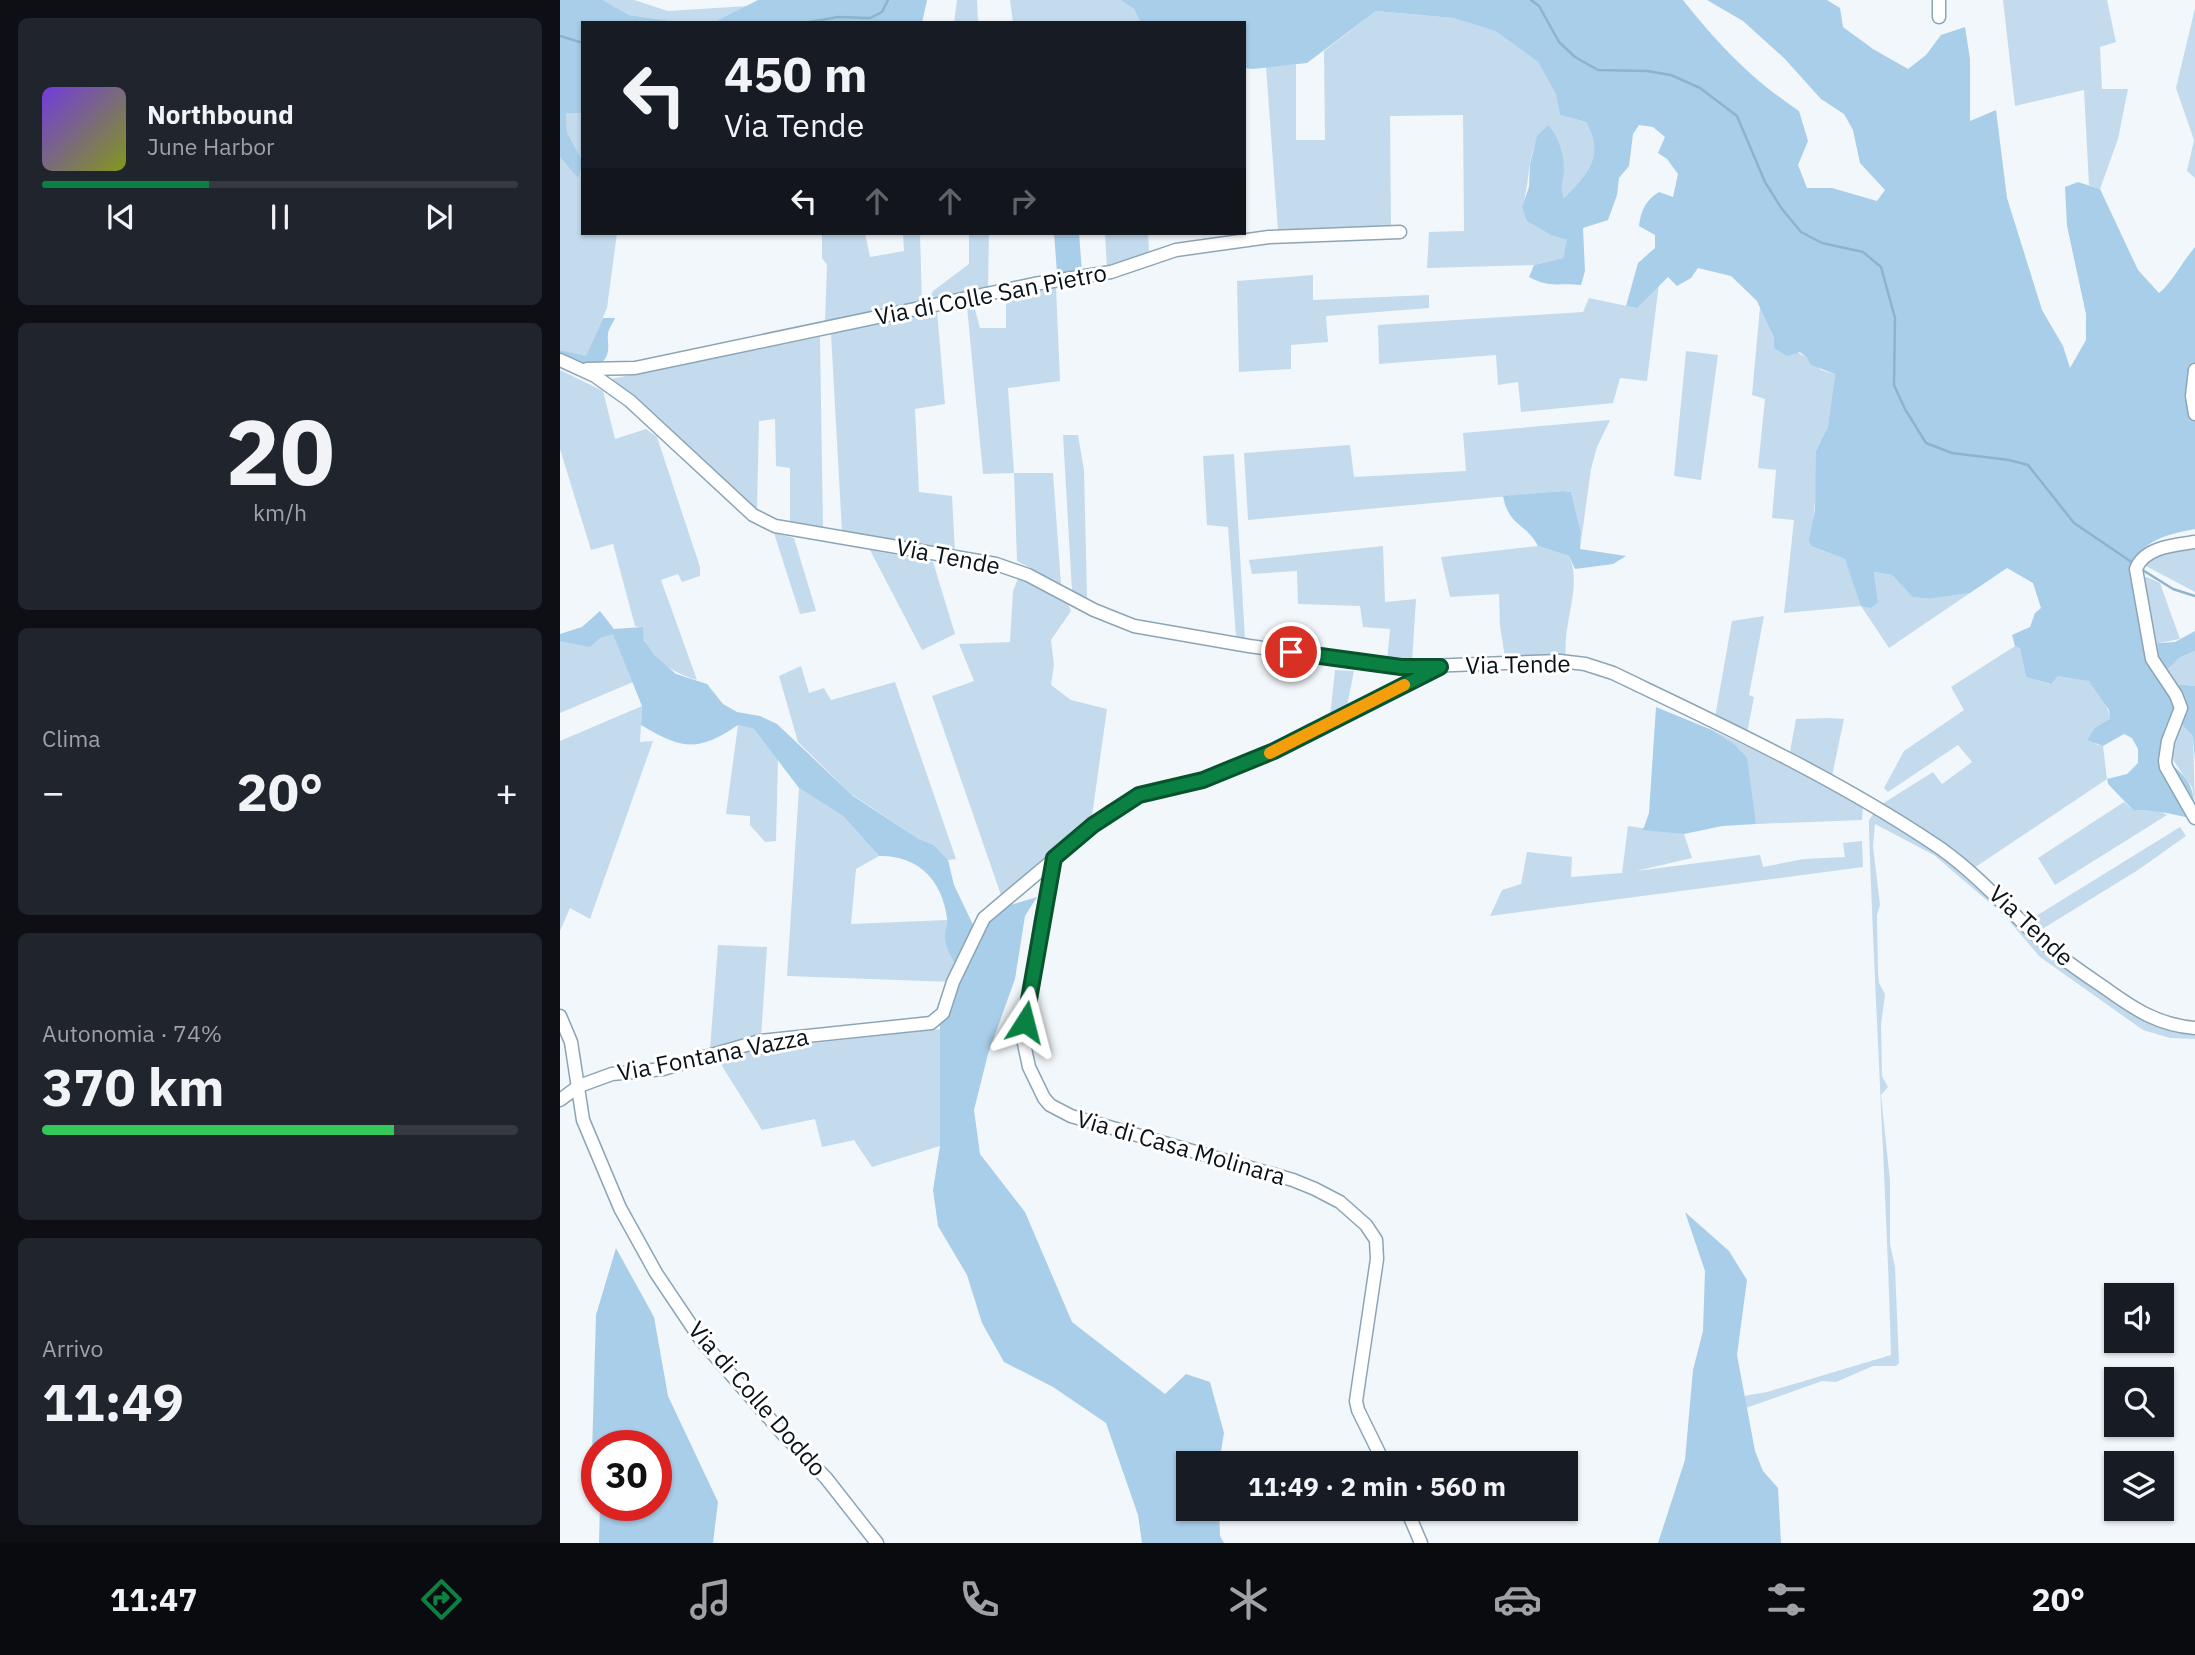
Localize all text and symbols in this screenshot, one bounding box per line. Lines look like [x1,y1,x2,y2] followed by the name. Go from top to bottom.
[724,42,868,105] text: 450 m
[609,49,700,140] icon: left
[147,97,294,131] text: Northbound
[724,104,864,146] text: Via Tende
[147,131,275,161] text: June Harbor
[785,182,823,220] icon: left
[858,182,896,220] icon: ahead
[931,182,969,220] icon: ahead
[1004,182,1042,220] icon: right
[102,198,140,236] icon: previous
[261,198,299,236] icon: pause
[420,198,458,236] icon: next
[872,256,1109,332] street label: Via di Colle San Pietro
[225,392,335,510] text: 20
[253,497,307,527] text: km/h
[894,530,1003,582] street label: Via Tende
[1261,622,1321,682] pin
[1272,633,1310,671] icon: arrive
[1465,647,1571,681] street label: Via Tende
[42,723,101,753] text: Clima
[237,758,323,825] text: 20°
[42,767,65,816] text: −
[495,767,518,816] text: +
[1982,878,2081,973] street label: Via Tende
[988,985,1062,1059] position arrow
[42,1018,222,1048] text: Autonomia · 74%
[614,1020,811,1088] street label: Via Fontana Vazza
[42,1053,224,1120] text: 370 km
[1073,1102,1290,1192] street label: Via di Casa Molinara
[2104,1283,2174,1521] map controls
[2104,1283,2174,1353] button: sound
[682,1314,834,1483] street label: Via di Colle Doddo
[42,1333,103,1363] text: Arrivo
[2104,1367,2174,1437] button: search
[42,1368,184,1435] text: 11:49
[581,1430,672,1521] speed limit sign: 30
[2104,1451,2174,1521] button: layers
[1248,1469,1506,1503] text: 11:49 · 2 min · 560 m
[417,1575,466,1624] icon: directions
[686,1575,735,1624] icon: music
[955,1575,1004,1624] icon: phone
[1224,1575,1273,1624] icon: climate
[1493,1575,1542,1624] icon: car
[1762,1575,1811,1624] icon: filters
[110,1578,197,1620] text: 11:47
[2031,1578,2085,1620] text: 20°

